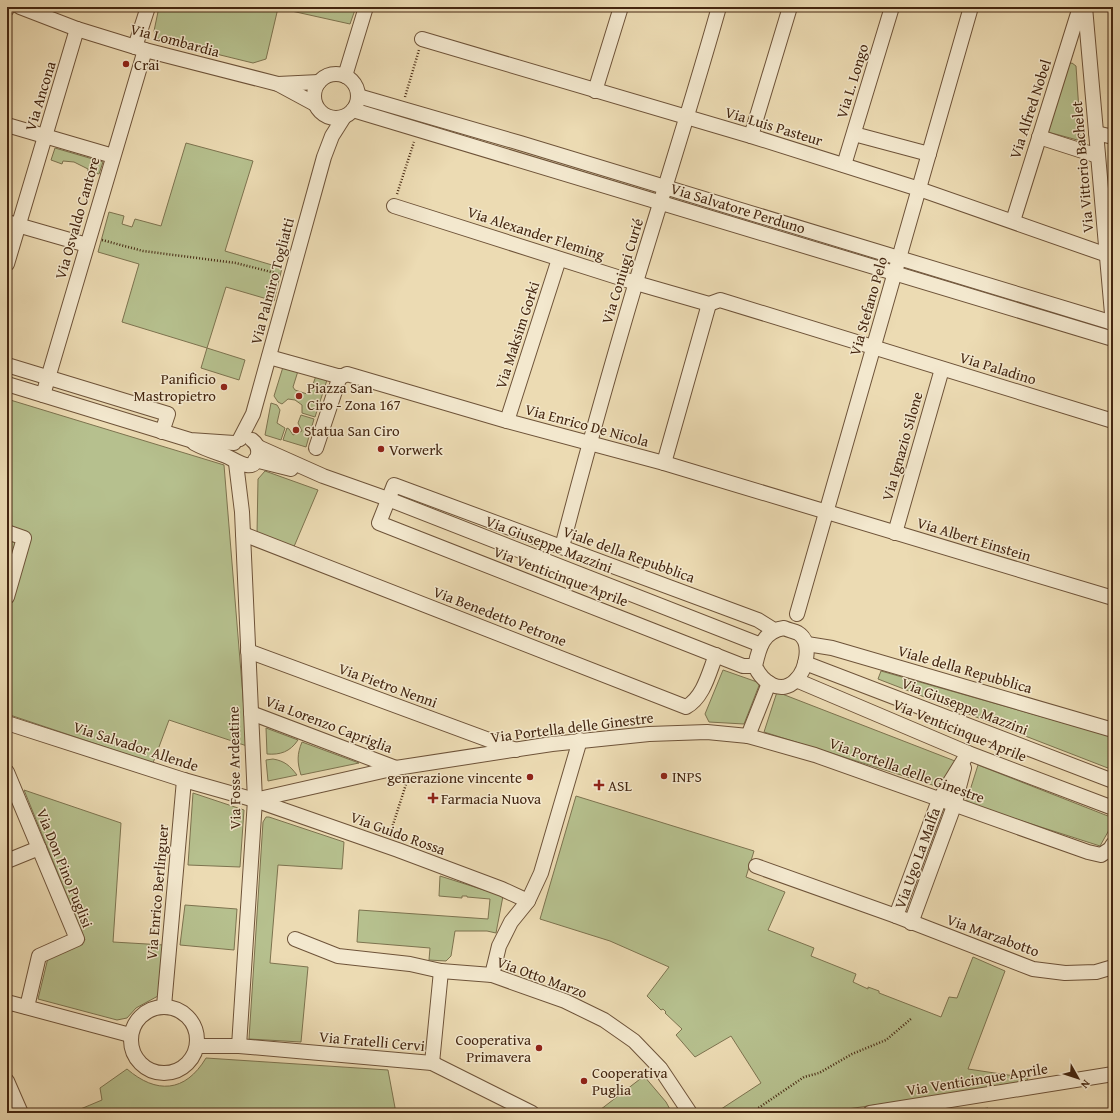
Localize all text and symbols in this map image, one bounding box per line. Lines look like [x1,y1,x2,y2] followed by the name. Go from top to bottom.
[128,18,222,62] street label: Via Lombardia
[831,41,873,121] street label: Via L. Longo
[134,54,160,75] place label: Crai
[1004,57,1056,161] street label: Via Alfred Nobel
[19,59,61,133] street label: Via Ancona
[121,59,131,69] marker: Crai
[1066,100,1098,234] street label: Via Vittorio Bachelet
[723,101,825,151] street label: Via Luis Pasteur
[49,154,105,282] street label: Via Osvaldo Cantore
[668,178,808,239] street label: Via Salvatore Perduno
[465,201,608,265] street label: Via Alexander Fleming
[245,215,299,347] street label: Via Palmiro Togliatti
[596,215,648,327] street label: Via Coniugi Curié
[844,254,892,358] street label: Via Stefano Pelo
[490,279,544,391] street label: Via Maksim Gorki
[957,346,1039,390] street label: Via Paladino
[134,368,216,406] place label: Panificio Mastropietro
[307,377,401,415] place label: Piazza San Ciro - Zona 167
[219,382,229,392] marker: Panificio Mastropietro
[876,389,928,503] street label: Via Ignazio Silone
[294,391,304,401] marker: Piazza San Ciro - Zona 167
[523,398,651,452] street label: Via Enrico De Nicola
[304,420,400,441] place label: Statua San Ciro
[291,425,301,435] marker: Statua San Ciro
[389,439,443,460] place label: Vorwerk
[376,444,386,454] marker: Vorwerk
[482,510,616,578] street label: Via Giuseppe Mazzini
[914,512,1034,567] street label: Via Albert Einstein
[560,520,698,588] street label: Viale della Repubblica
[491,541,631,611] street label: Via Venticinque Aprile
[430,581,570,651] street label: Via Benedetto Petrone
[895,640,1035,698] street label: Viale della Repubblica
[336,657,440,713] street label: Via Pietro Nenni
[898,672,1032,740] street label: Via Giuseppe Mazzini
[262,690,396,758] street label: Via Lorenzo Capriglia
[890,694,1030,766] street label: Via Venticinque Aprile
[222,706,246,830] street label: Via Fosse Ardeatine
[489,707,655,747] street label: Via Portella delle Ginestre
[71,716,201,776] street label: Via Salvador Allende
[826,732,988,808] street label: Via Portella delle Ginestre
[672,766,702,787] place label: INPS
[387,767,522,788] place label: generazione vincente
[659,771,669,781] marker: INPS
[525,772,535,782] marker: generazione vincente
[608,775,632,796] place label: ASL
[593,779,605,791] marker: ASL
[441,788,541,809] place label: Farmacia Nuova
[428,793,438,803] marker: Farmacia Nuova
[32,805,98,931] street label: Via Don Pino Puglisi
[889,805,945,911] street label: Via Ugo La Malfa
[347,806,449,860] street label: Via Guido Rossa
[141,823,173,961] street label: Via Enrico Berlinguer
[944,908,1043,962] street label: Via Marzabotto
[494,951,590,1003] street label: Via Otto Marzo
[318,1026,426,1056] street label: Via Fratelli Cervi
[456,1029,531,1067] place label: Cooperativa Primavera
[534,1043,544,1053] marker: Cooperativa Primavera
[905,1057,1049,1101] street label: Via Venticinque Aprile
[1058,1058,1098,1098] north arrow
[592,1062,667,1100] place label: Cooperativa Puglia
[579,1076,589,1086] marker: Cooperativa Puglia
[1077,1076,1094,1093] text: N

